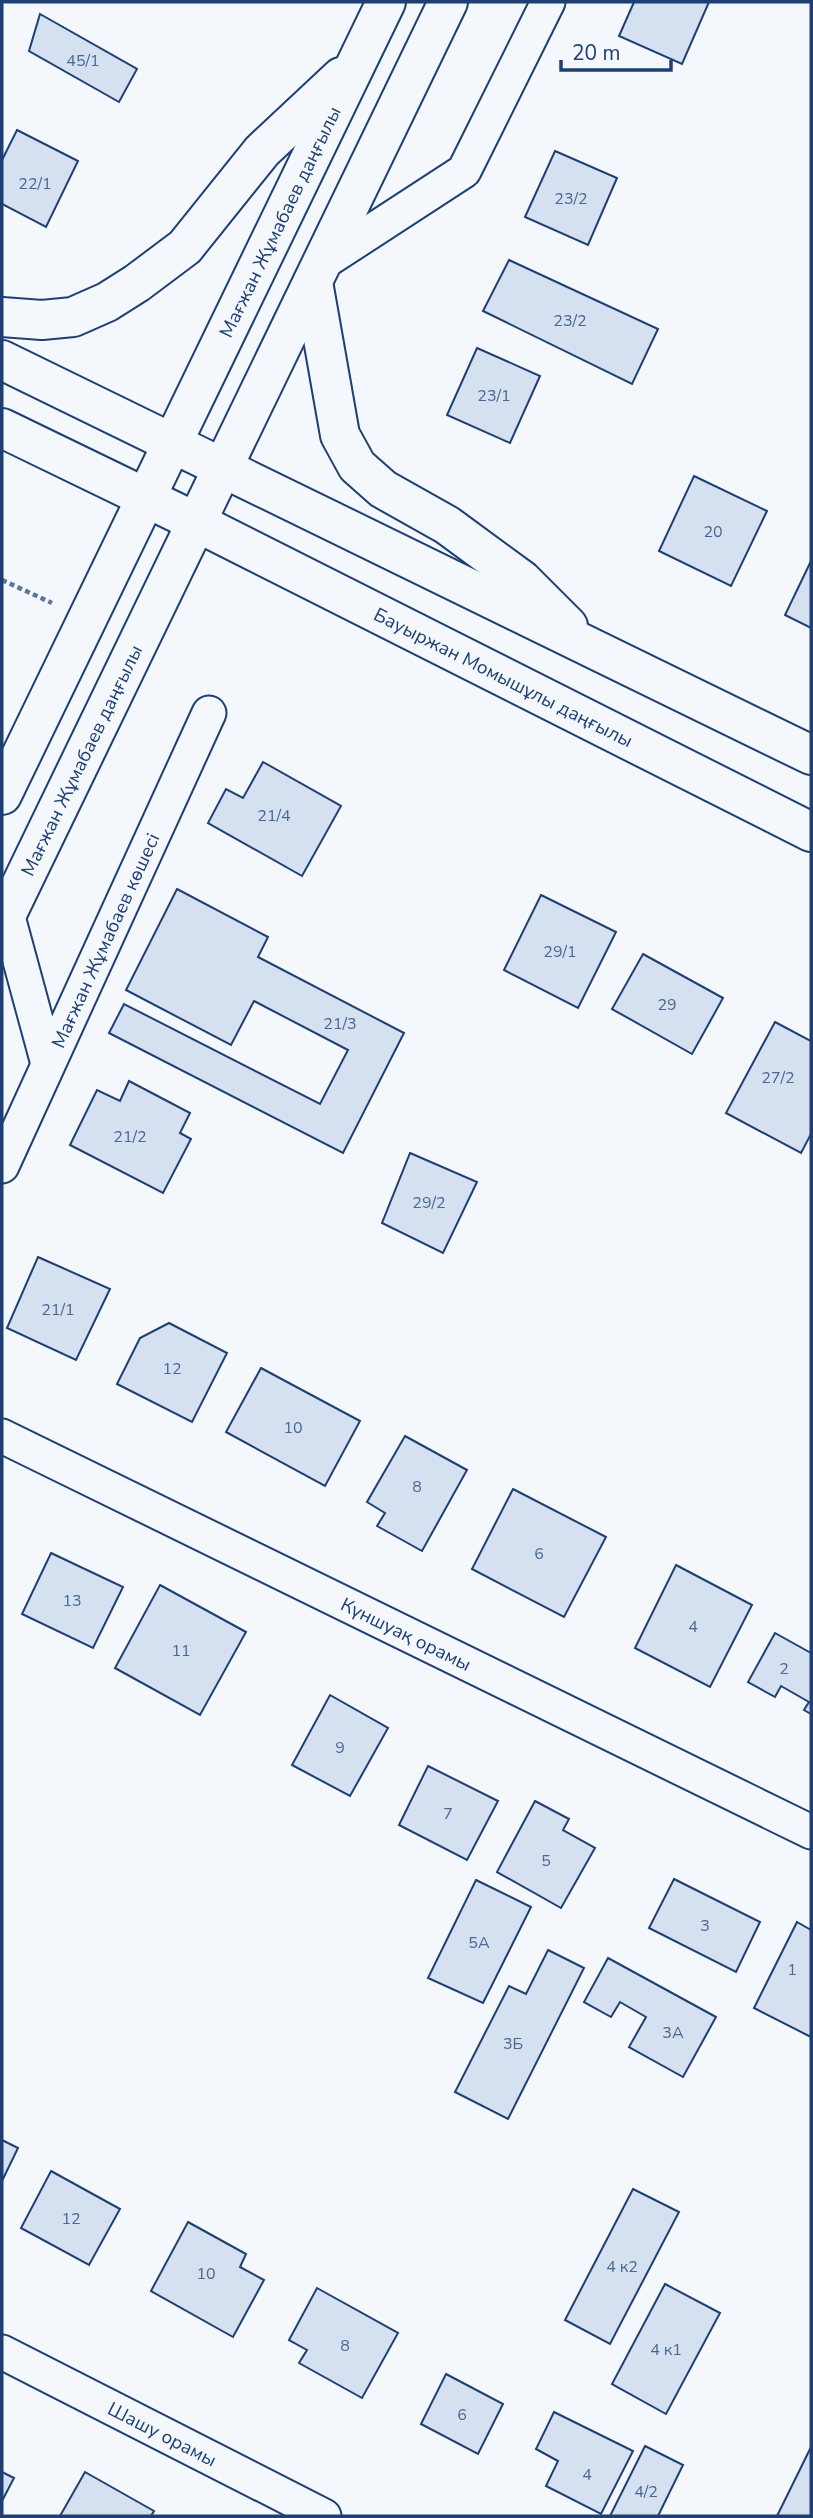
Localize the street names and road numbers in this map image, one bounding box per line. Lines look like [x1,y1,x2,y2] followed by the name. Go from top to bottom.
[213,102,348,342] street label: Мағжан Жұмабаев даңғылы
[369,602,637,754] street label: Бауыржан Момышұлы даңғылы
[15,641,149,881] street label: Мағжан Жұмабаев даңғылы
[46,829,166,1052] street label: Мағжан Жұмабаев көшесі
[336,1592,475,1678] street label: Күншуақ орамы
[103,2396,221,2473] street label: Шашу орамы

